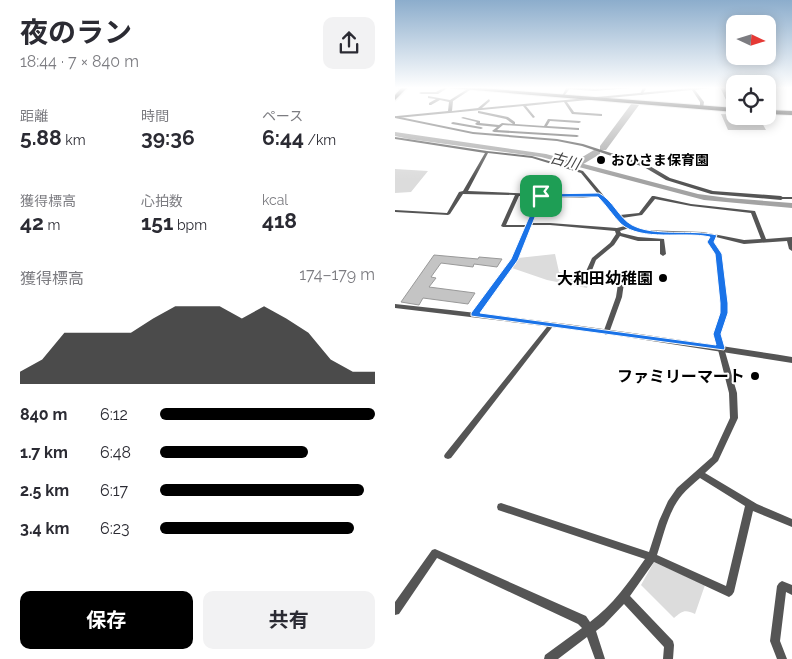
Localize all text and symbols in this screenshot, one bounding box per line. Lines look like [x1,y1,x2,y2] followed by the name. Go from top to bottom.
[726,15,776,65] north arrow
[726,15,776,125] map controls
[20,16,132,49] text: 夜のラン
[323,17,375,69] button: share
[20,52,139,71] text: 18:44 · 7 × 840 m
[726,75,776,125] button: locate
[20,108,48,124] text: 距離
[141,108,169,124] text: 時間
[262,108,303,124] text: ペース
[20,125,62,150] text: 5.88
[141,125,195,150] text: 39:36
[262,125,304,150] text: 6:44
[62,132,86,148] text: km
[304,132,336,148] text: /km
[548,148,584,174] water label: 古川
[611,152,709,168] place label: おひさま保育園
[595,154,607,166] marker: おひさま保育園
[520,175,562,217] pin
[527,182,555,210] icon: arrive
[262,192,288,208] text: kcal
[20,193,76,209] text: 獲得標高
[141,193,183,209] text: 心拍数
[262,208,297,233] text: 418
[20,210,44,235] text: 42
[141,210,173,235] text: 151
[44,217,60,233] text: m
[173,217,207,233] text: bpm
[299,265,375,284] text: 174–179 m
[20,269,84,288] text: 獲得標高
[557,269,653,288] place label: 大和田幼稚園
[657,272,669,284] marker: 大和田幼稚園
[617,367,745,386] place label: ファミリーマート
[749,370,761,382] marker: ファミリーマート
[20,405,67,424] text: 840 m
[100,405,128,424] text: 6:12
[20,443,68,462] text: 1.7 km
[100,443,131,462] text: 6:48
[20,481,69,500] text: 2.5 km
[100,481,128,500] text: 6:17
[20,519,69,538] text: 3.4 km
[100,519,130,538] text: 6:23
[20,591,193,649] button: 保存
[203,591,375,649] button: 共有

